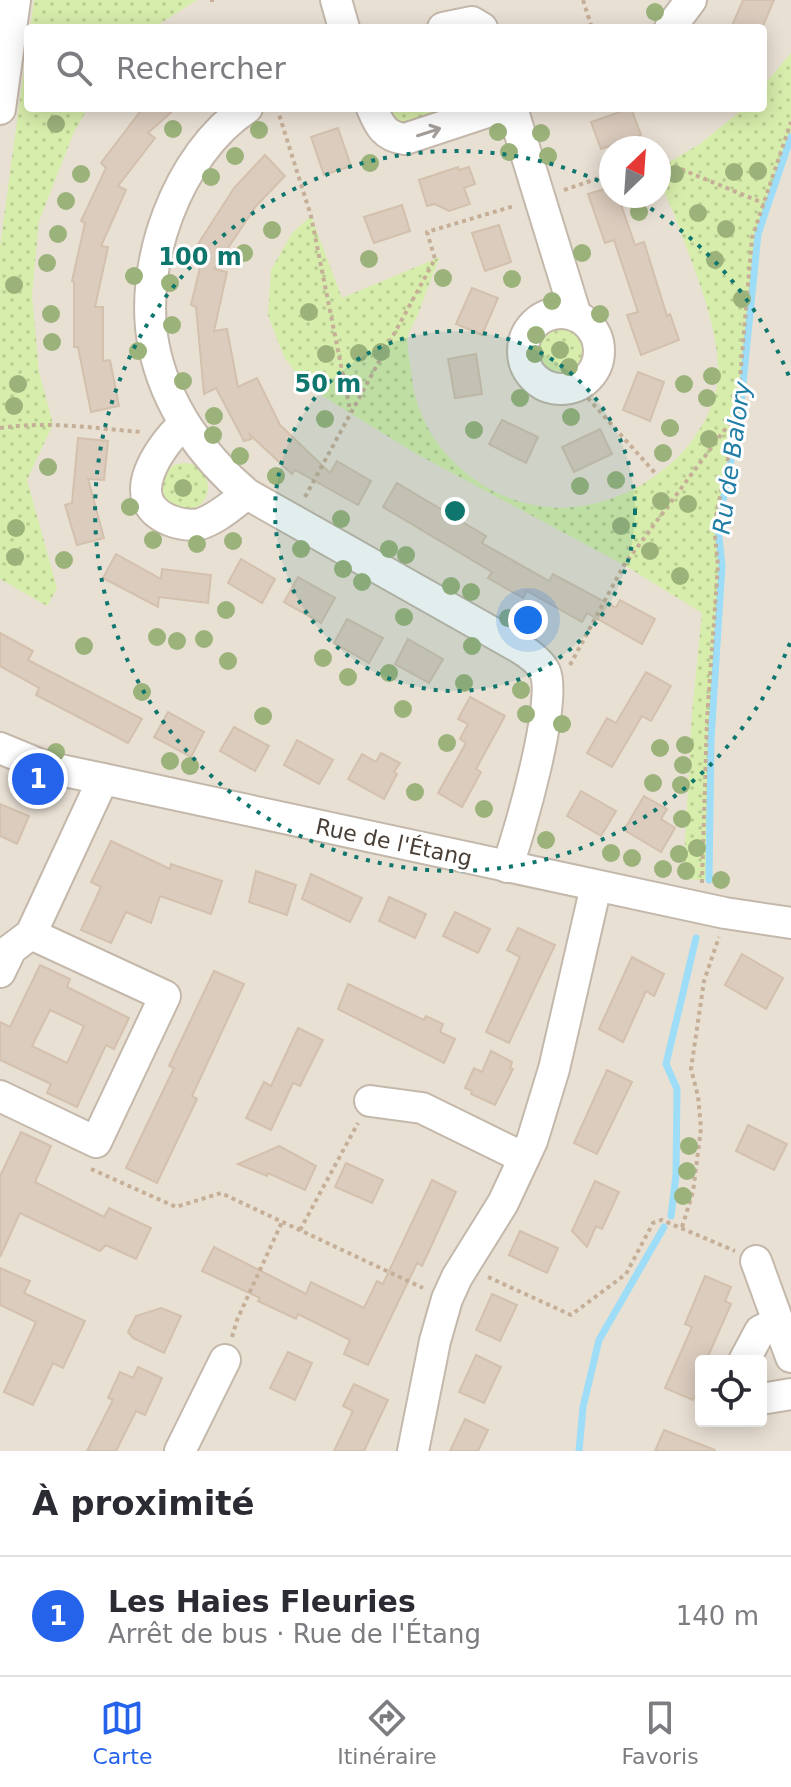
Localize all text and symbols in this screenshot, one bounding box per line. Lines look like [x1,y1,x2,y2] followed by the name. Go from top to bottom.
[24,24,767,112] search box
[52,46,96,90] icon: search
[116,51,286,86] text: Rechercher
[416,124,441,138] one-way arrow
[599,136,671,208] north arrow
[158,243,242,271] text: 100 m
[295,370,361,398] text: 50 m
[707,379,757,536] water label: Ru de Balory
[441,497,469,525] centre of rings
[508,600,548,640] your location
[12,749,64,809] pin: 1
[313,814,474,871] street label: Rue de l'Étang
[695,1355,767,1427] map controls
[695,1355,767,1427] button: locate
[32,1483,255,1523] text: À proximité
[108,1584,416,1619] text: Les Haies Fleuries
[49,1601,67,1631] text: 1
[676,1601,759,1631] text: 140 m
[108,1619,481,1649] text: Arrêt de bus · Rue de l'Étang
[92,1696,152,1769] tab: Carte
[337,1696,437,1769] tab: Itinéraire
[621,1696,699,1769] tab: Favoris

